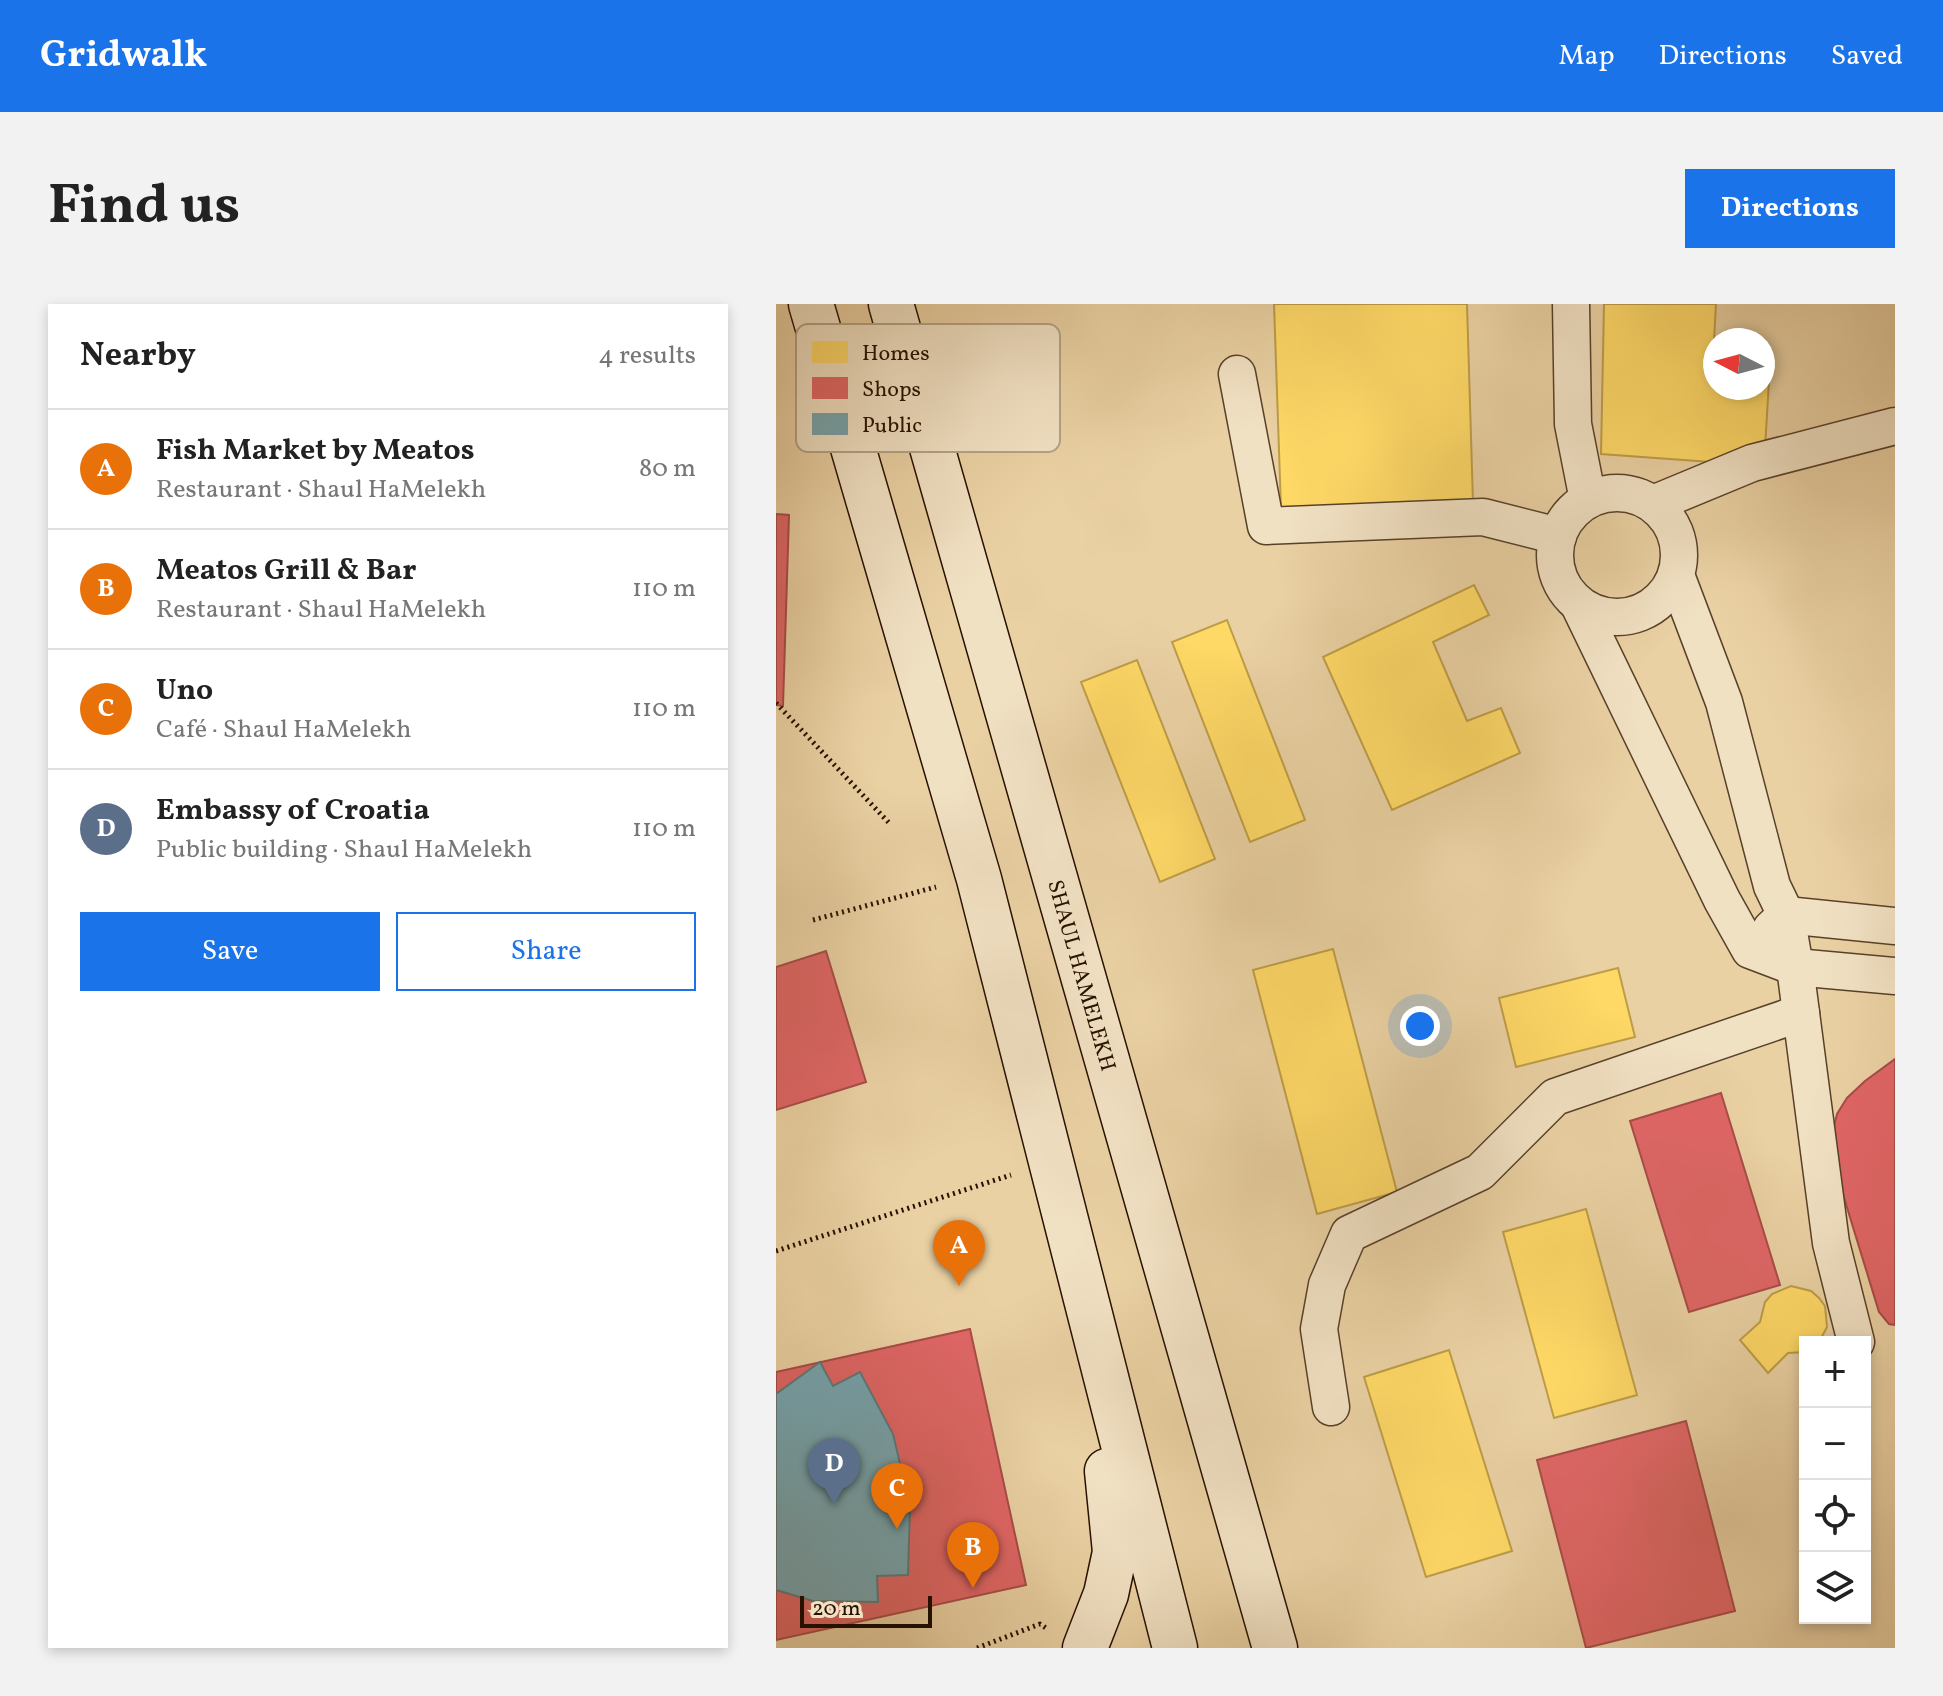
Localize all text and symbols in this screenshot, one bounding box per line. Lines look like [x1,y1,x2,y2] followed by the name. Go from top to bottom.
[40,30,207,83] text: Gridwalk
[1559,37,1615,76] text: Map
[1659,37,1787,76] text: Directions
[1831,37,1903,76] text: Saved
[48,169,240,247] text: Find us
[1685,169,1895,248] button: Directions
[796,324,1060,452] legend
[1703,328,1775,400] north arrow
[80,333,196,380] text: Nearby
[598,338,696,374] text: 4 results
[862,339,930,370] text: Homes
[862,375,921,406] text: Shops
[862,411,922,442] text: Public
[156,430,475,472] text: Fish Market by Meatos
[97,451,115,487] text: A
[639,451,696,487] text: 80 m
[156,472,486,508] text: Restaurant · Shaul HaMelekh
[156,550,417,592] text: Meatos Grill & Bar
[97,571,115,607] text: B
[632,571,696,607] text: 110 m
[156,592,486,628] text: Restaurant · Shaul HaMelekh
[156,670,213,712] text: Uno
[98,691,114,727] text: C
[632,691,696,727] text: 110 m
[156,712,411,748] text: Café · Shaul HaMelekh
[156,790,430,832] text: Embassy of Croatia
[96,811,116,847] text: D
[632,811,696,847] text: 110 m
[156,832,532,868] text: Public building · Shaul HaMelekh
[1038,876,1122,1075] street label: SHAUL HAMELEKH
[80,912,380,991] button: Save
[396,912,696,991] button: Share
[1400,1006,1440,1046] your location
[933,1220,985,1286] pin: A
[1799,1336,1871,1624] map controls
[1799,1336,1871,1408] button: +
[1799,1408,1871,1480] button: −
[808,1438,860,1504] pin: D
[871,1463,923,1529] pin: C
[1799,1480,1871,1552] button: locate
[947,1522,999,1588] pin: B
[1799,1552,1871,1624] button: layers
[800,1592,932,1628] scale bar
[812,1594,861,1625] text: 20 m

